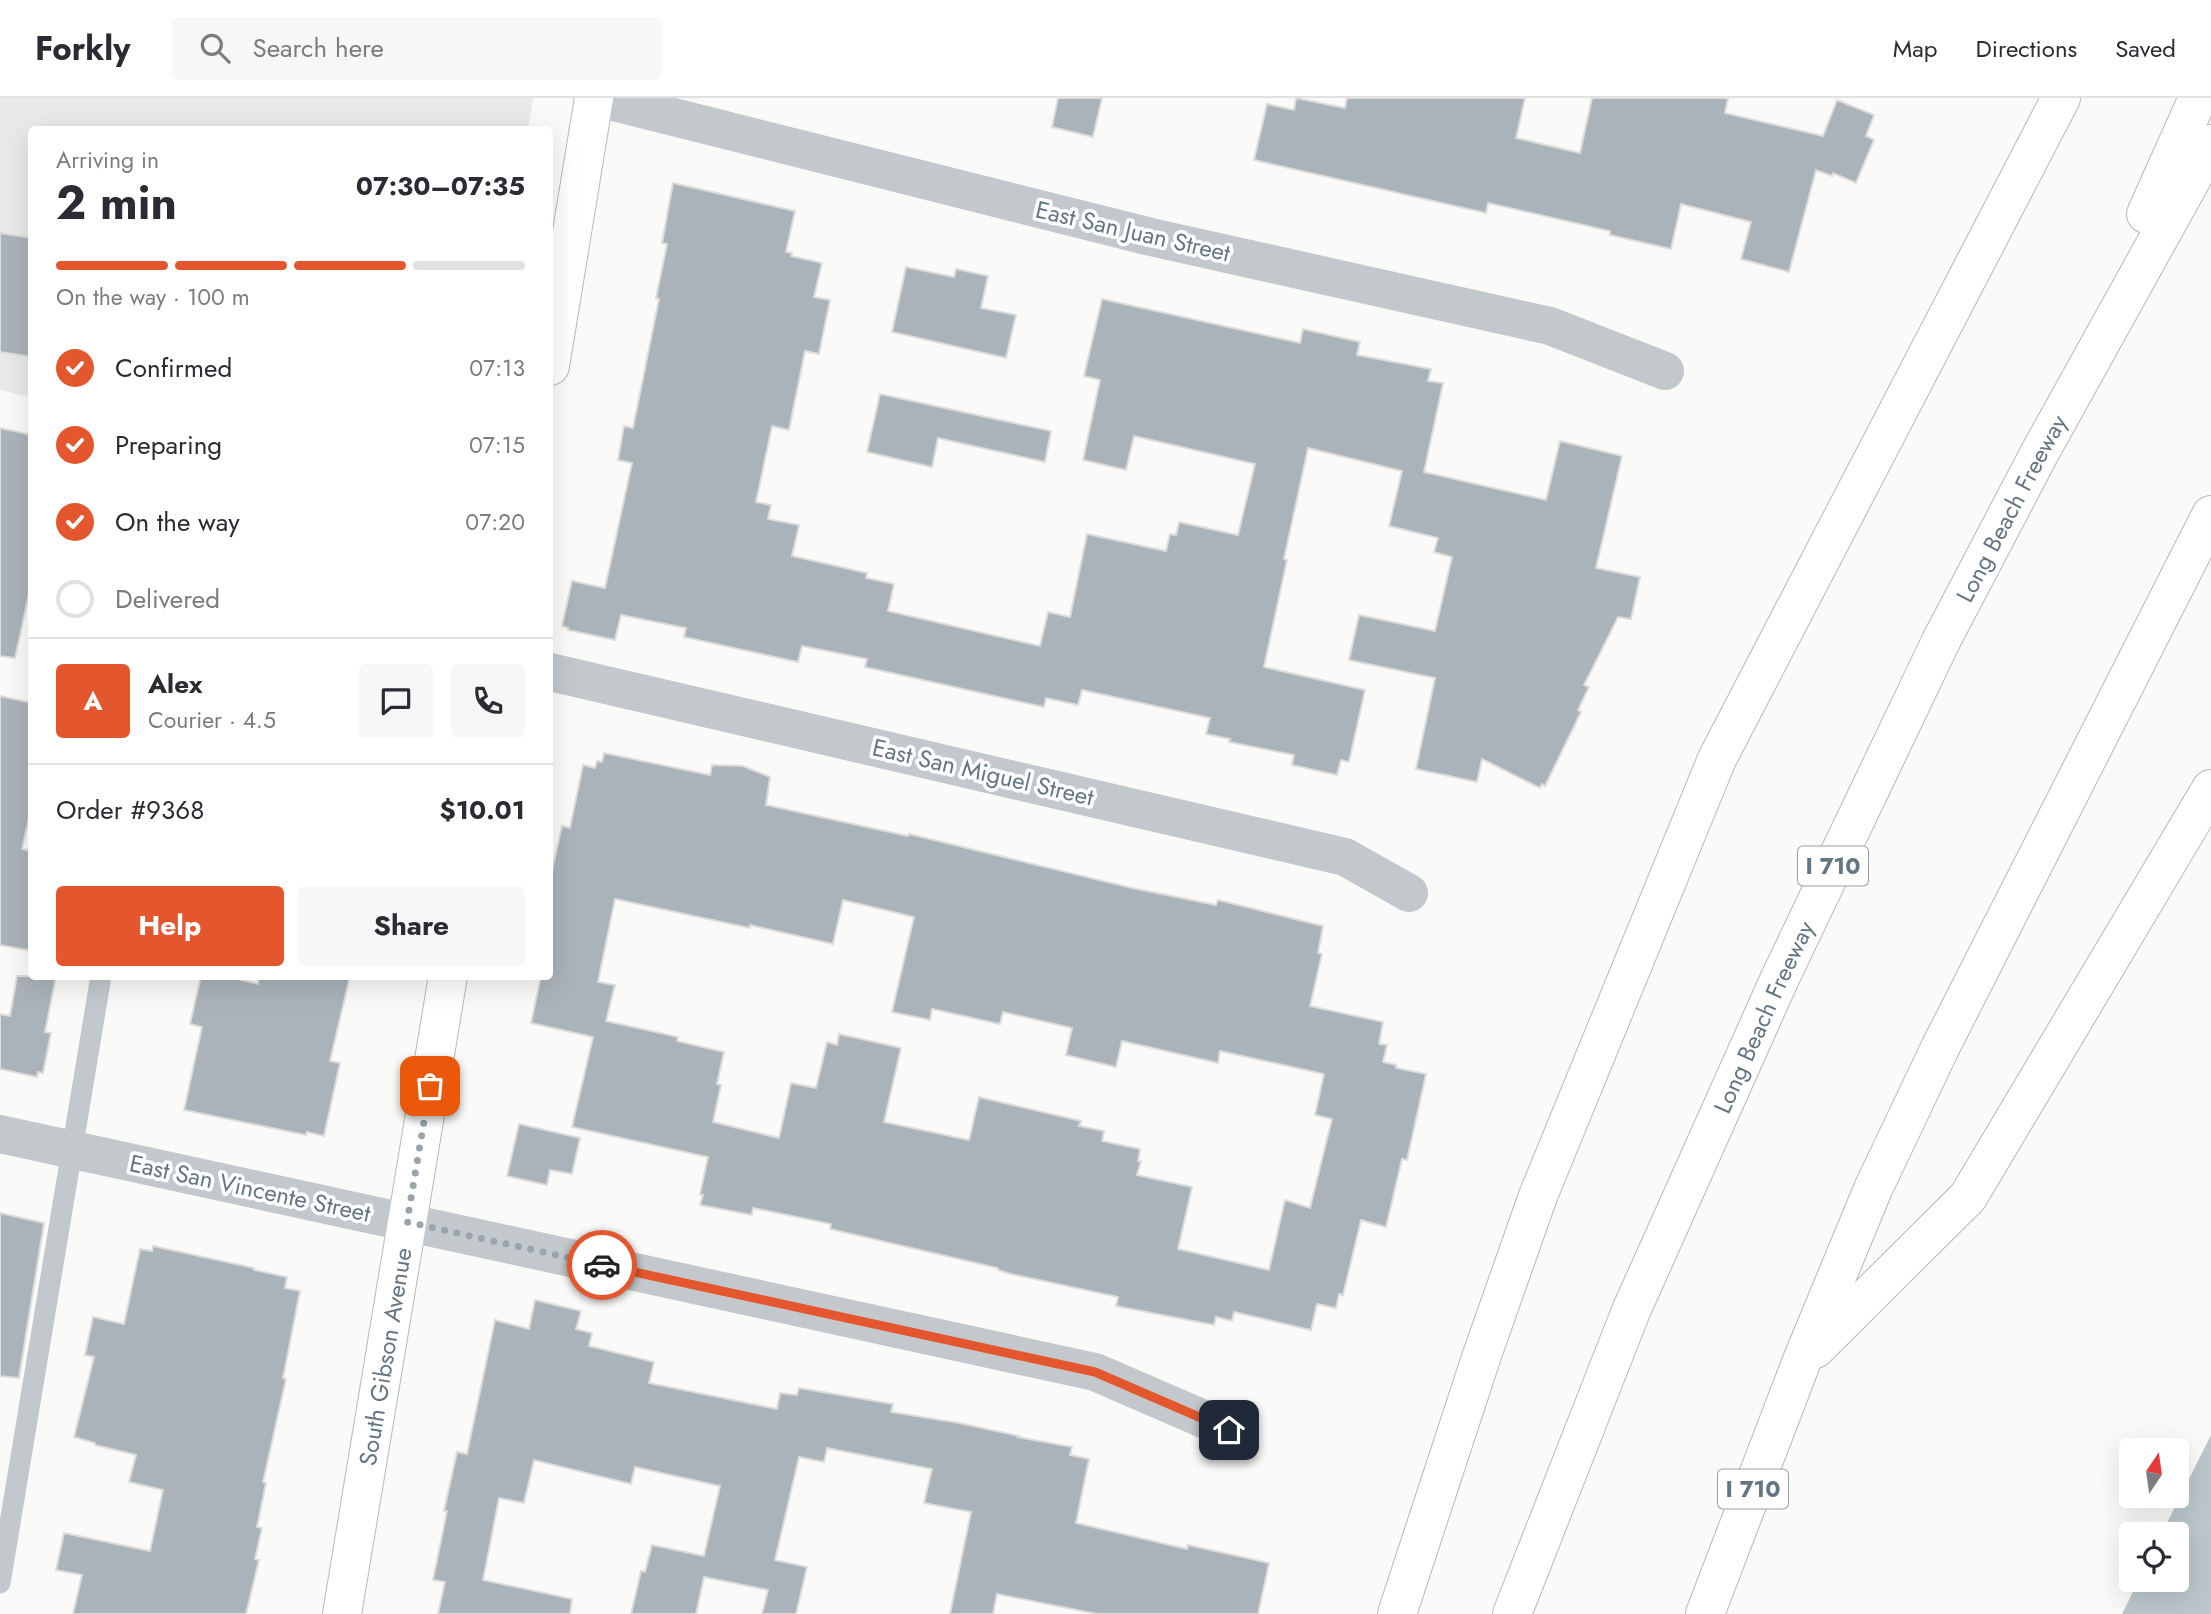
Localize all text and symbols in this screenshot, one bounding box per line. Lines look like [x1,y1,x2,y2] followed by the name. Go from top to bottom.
[172,17,662,80] search box
[35,25,130,72] text: Forkly
[196,29,234,67] icon: search
[252,29,384,67] text: Search here
[1893,31,1938,66] text: Map
[1976,31,2077,66] text: Directions
[2115,31,2176,66] text: Saved
[56,143,159,177] text: Arriving in
[356,167,525,205] text: 07:30–07:35
[56,170,177,236] text: 2 min
[1032,192,1234,270] street label: East San Juan Street
[56,280,250,314] text: On the way · 100 m
[56,349,94,387] icon: check
[115,349,232,387] text: Confirmed
[469,351,525,385] text: 07:13
[1947,407,2075,608] street label: Long Beach Freeway
[56,426,94,464] icon: check
[115,426,222,464] text: Preparing
[469,428,525,462] text: 07:15
[56,503,94,541] icon: check
[115,503,240,541] text: On the way
[465,505,525,539] text: 07:20
[115,580,220,618] text: Delivered
[359,664,433,738] button: chat
[451,664,525,738] button: phone
[148,665,202,703] text: Alex
[83,682,103,720] text: A
[148,703,276,737] text: Courier · 4.5
[869,730,1097,815] street label: East San Miguel Street
[56,791,204,829] text: Order #9368
[440,791,525,829] text: $10.01
[1798,846,1868,886] road number: I 710
[56,886,284,966] button: Help
[298,886,525,966] button: Share
[1704,914,1823,1119] street label: Long Beach Freeway
[400,1056,460,1116] pin
[411,1067,449,1105] icon: bag
[126,1145,374,1231] street label: East San Vincente Street
[567,1230,637,1300] courier
[349,1245,420,1468] street label: South Gibson Avenue
[583,1246,621,1284] icon: car
[1199,1400,1259,1460] pin
[1210,1411,1248,1449] icon: home
[2119,1438,2189,1508] north arrow
[2119,1438,2189,1592] map controls
[1718,1470,1788,1508] road number: I 710
[2119,1522,2189,1592] button: locate

